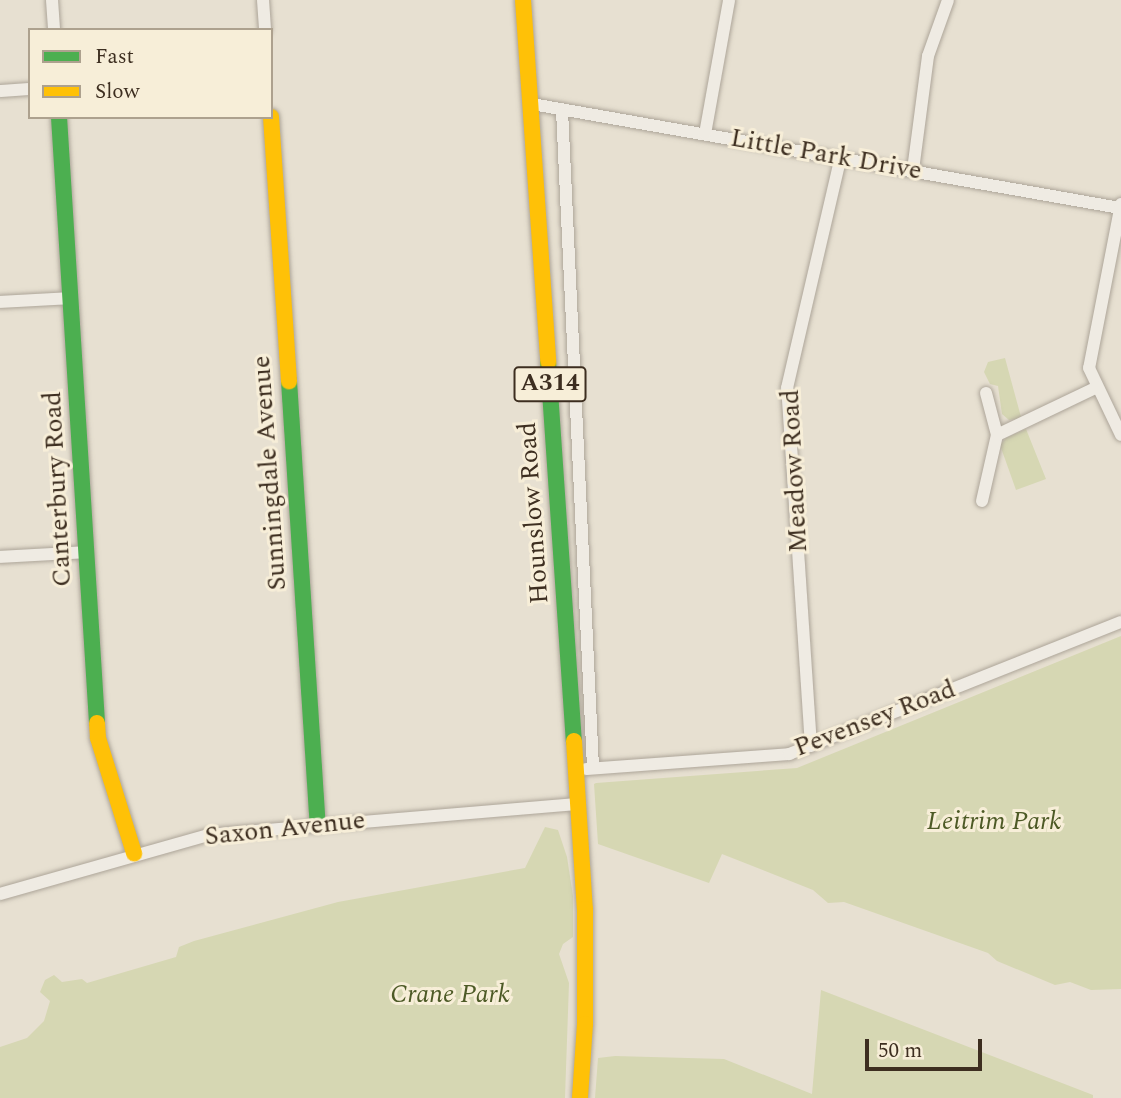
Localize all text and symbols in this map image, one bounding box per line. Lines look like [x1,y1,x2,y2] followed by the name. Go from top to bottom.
[28,28,273,119] legend
[95,41,134,73] text: Fast
[95,76,139,108] text: Slow
[728,123,924,187] street label: Little Park Drive
[246,355,294,591] street label: Sunningdale Avenue
[513,363,587,404] road number: A314
[775,388,815,554] street label: Meadow Road
[37,390,79,588] street label: Canterbury Road
[512,421,556,605] street label: Hounslow Road
[790,674,960,764] street label: Pevensey Road
[203,805,367,853] street label: Saxon Avenue
[927,806,1061,838] park label: Leitrim Park
[390,979,510,1011] park label: Crane Park
[869,1024,986,1068] scale bar
[878,1035,922,1067] text: 50 m

